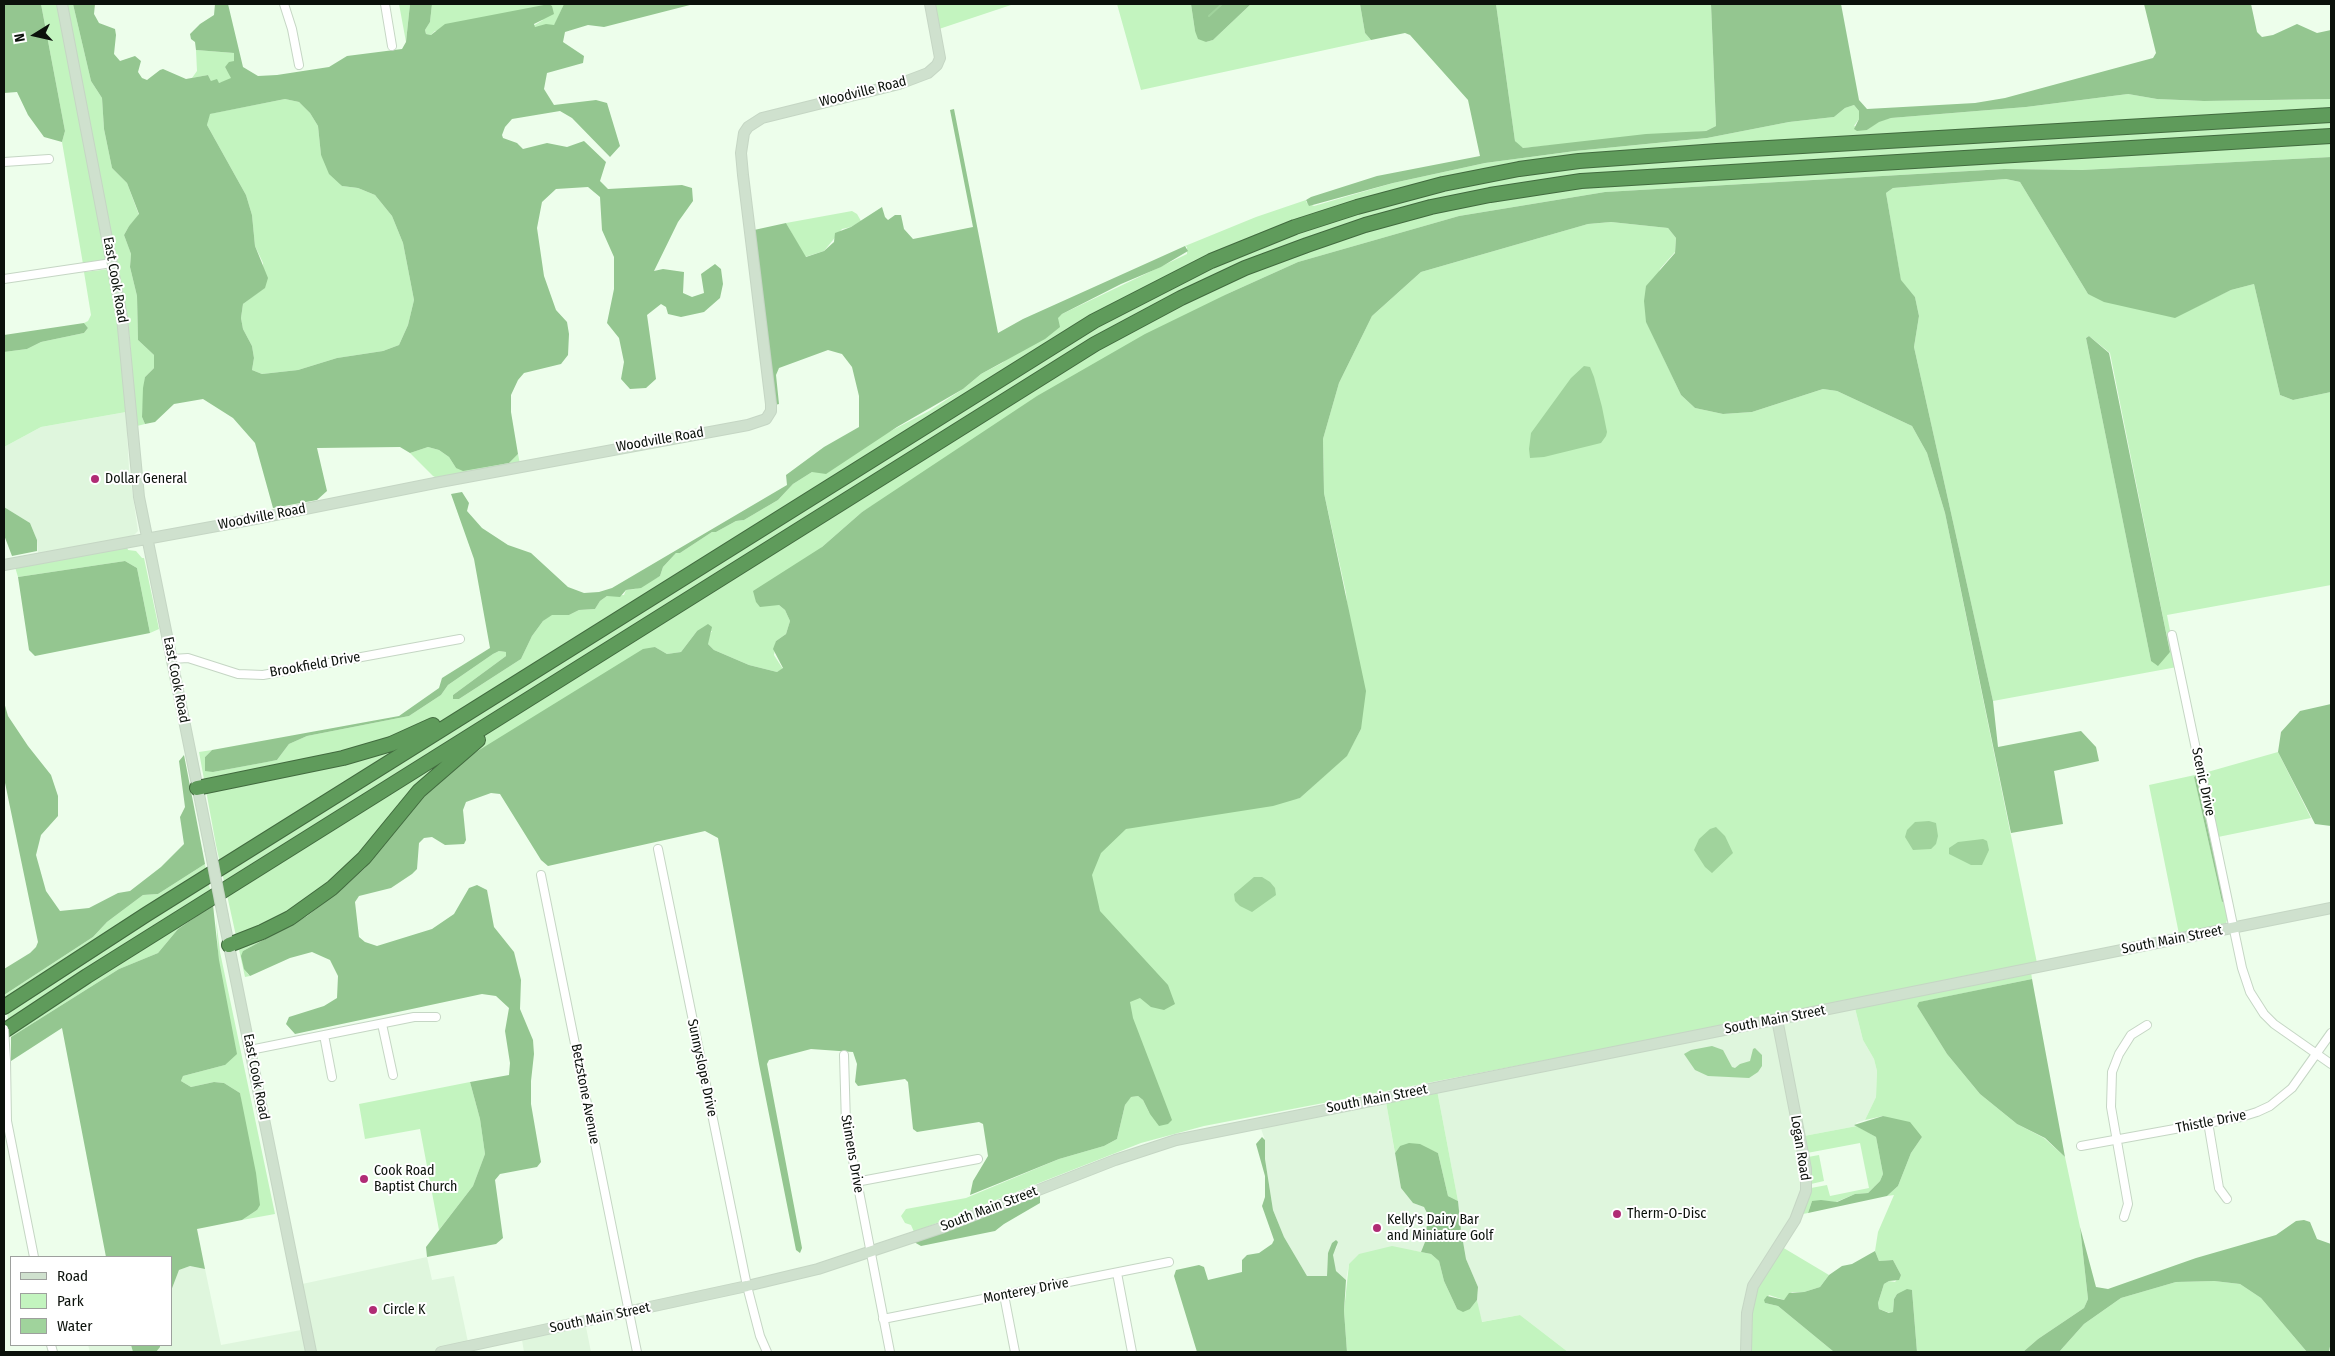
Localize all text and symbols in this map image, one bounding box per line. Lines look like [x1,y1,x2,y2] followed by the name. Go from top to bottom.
[10,10,60,60] north arrow
[11,32,29,43] text: N
[818,73,908,111] street label: Woodville Road
[99,236,131,324] street label: East Cook Road
[615,424,705,456] street label: Woodville Road
[105,471,187,487] place label: Dollar General
[89,473,101,485] marker: Dollar General
[217,500,307,534] street label: Woodville Road
[159,635,193,725] street label: East Cook Road
[268,649,362,681] street label: Brookfield Drive
[2188,746,2218,818] street label: Scenic Drive
[2120,922,2224,958] street label: South Main Street
[1723,1002,1827,1038] street label: South Main Street
[683,1018,721,1118] street label: Sunnyslope Drive
[239,1032,273,1122] street label: East Cook Road
[567,1042,603,1146] street label: Betzstone Avenue
[1325,1081,1429,1117] street label: South Main Street
[2174,1107,2248,1137] street label: Thistle Drive
[837,1114,867,1194] street label: Stimens Drive
[1787,1114,1813,1182] street label: Logan Road
[374,1163,457,1196] place label: Cook Road Baptist Church
[358,1173,370,1185] marker: Cook Road Baptist Church
[938,1183,1040,1235] street label: South Main Street
[1627,1206,1706,1222] place label: Therm-O-Disc
[1611,1208,1623,1220] marker: Therm-O-Disc
[1387,1212,1493,1244] place label: Kelly's Dairy Bar and Miniature Golf
[1371,1222,1383,1234] marker: Kelly's Dairy Bar and Miniature Golf
[10,1256,172,1346] legend
[57,1267,88,1285] text: Road
[982,1275,1070,1307] street label: Monterey Drive
[57,1292,84,1310] text: Park
[548,1299,652,1337] street label: South Main Street
[383,1302,425,1318] place label: Circle K
[367,1304,379,1316] marker: Circle K
[57,1317,92,1335] text: Water

